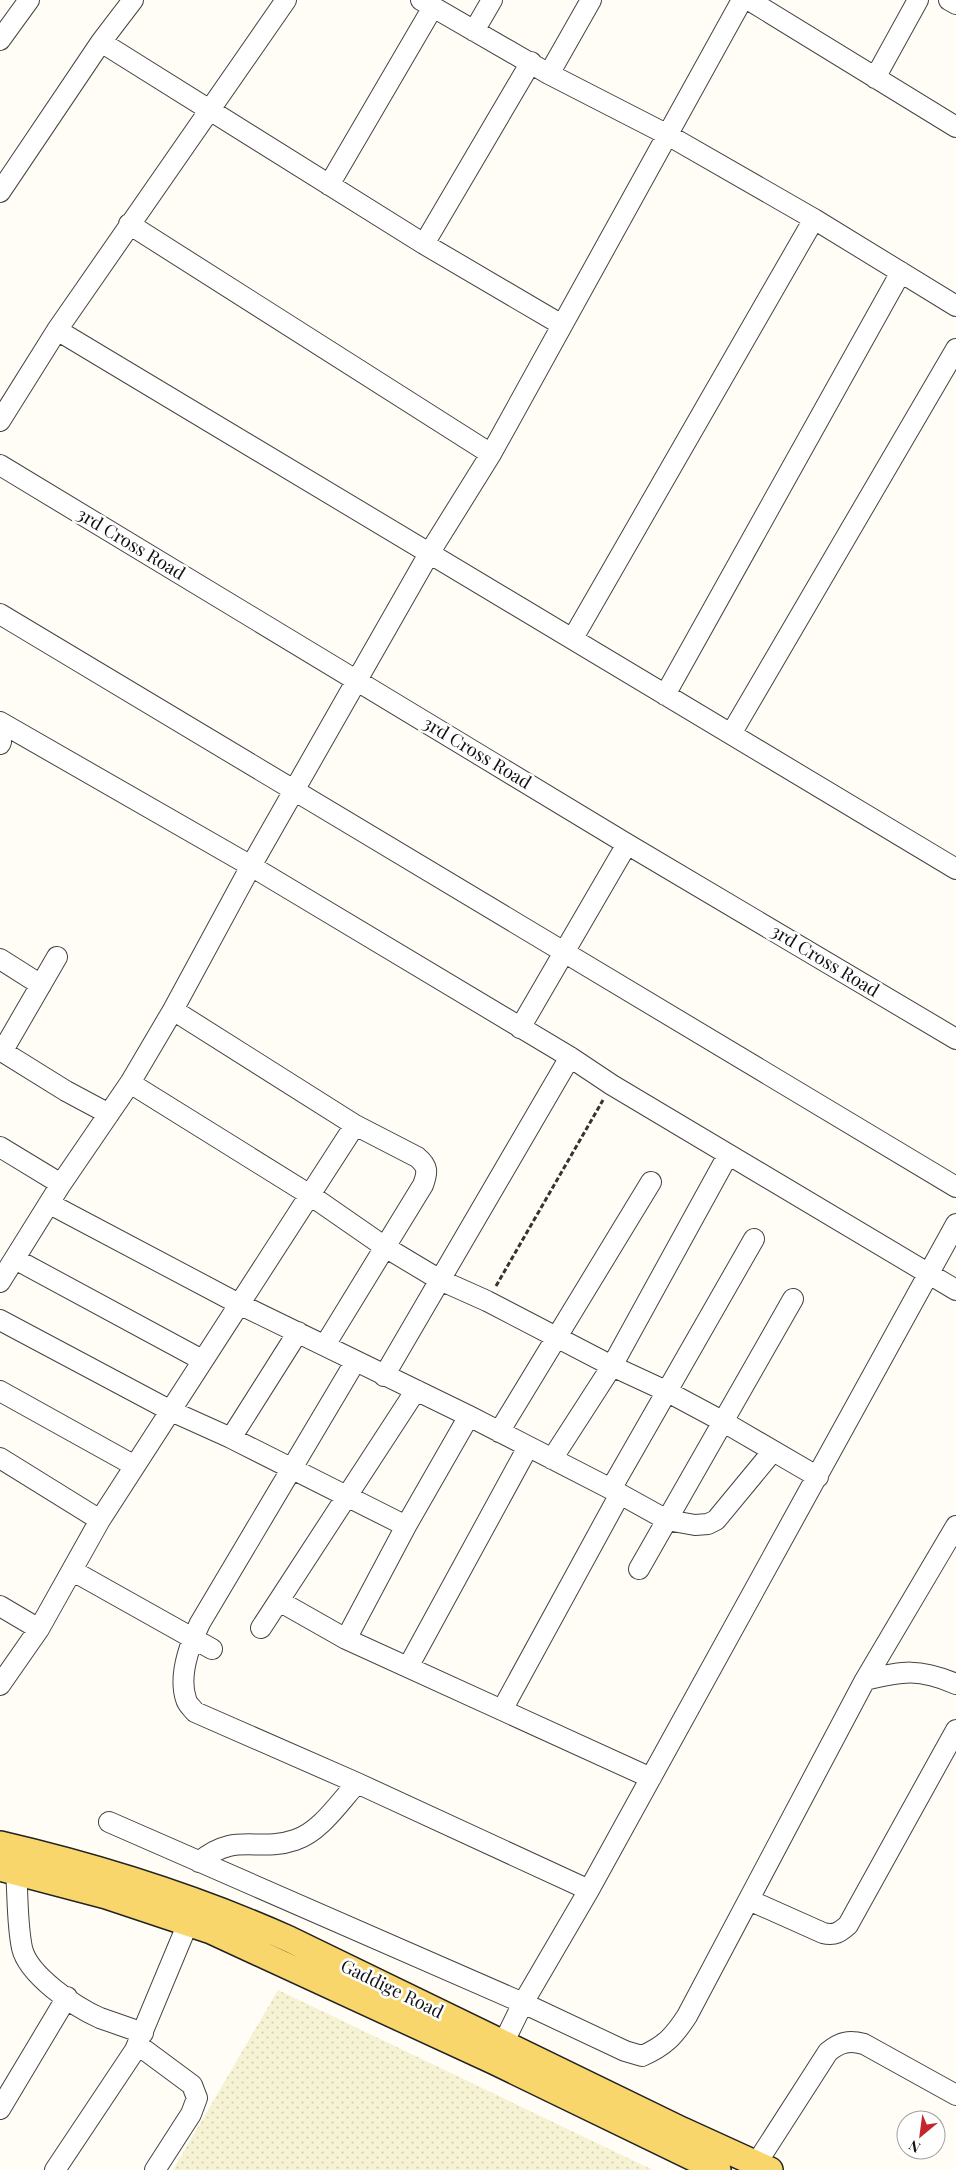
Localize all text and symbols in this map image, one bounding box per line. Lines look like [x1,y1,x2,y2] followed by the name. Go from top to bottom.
[73,501,190,585] street label: 3rd Cross Road
[419,710,536,794] street label: 3rd Cross Road
[767,918,884,1002] street label: 3rd Cross Road
[337,1953,448,2024] street label: Gaddige Road
[896,2110,946,2160] north arrow
[905,2136,923,2158] text: N

